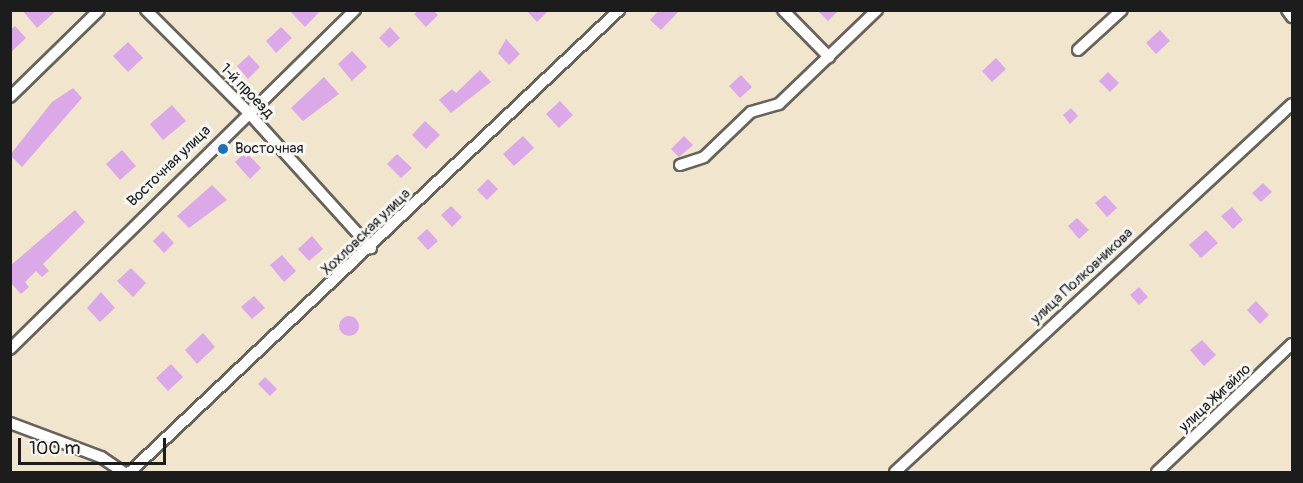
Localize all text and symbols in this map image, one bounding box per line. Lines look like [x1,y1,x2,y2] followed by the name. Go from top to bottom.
[217,60,277,122] street label: 1-й проезд
[123,122,215,210] street label: Восточная улица
[235,140,304,158] place label: Восточная
[216,142,230,156] marker: Восточная
[318,185,414,279] street label: Хохловская улица
[1027,224,1137,328] street label: улица Полковникова
[1175,360,1255,436] street label: улица Жигайло
[21,426,170,464] scale bar
[29,437,81,460] text: 100 m

